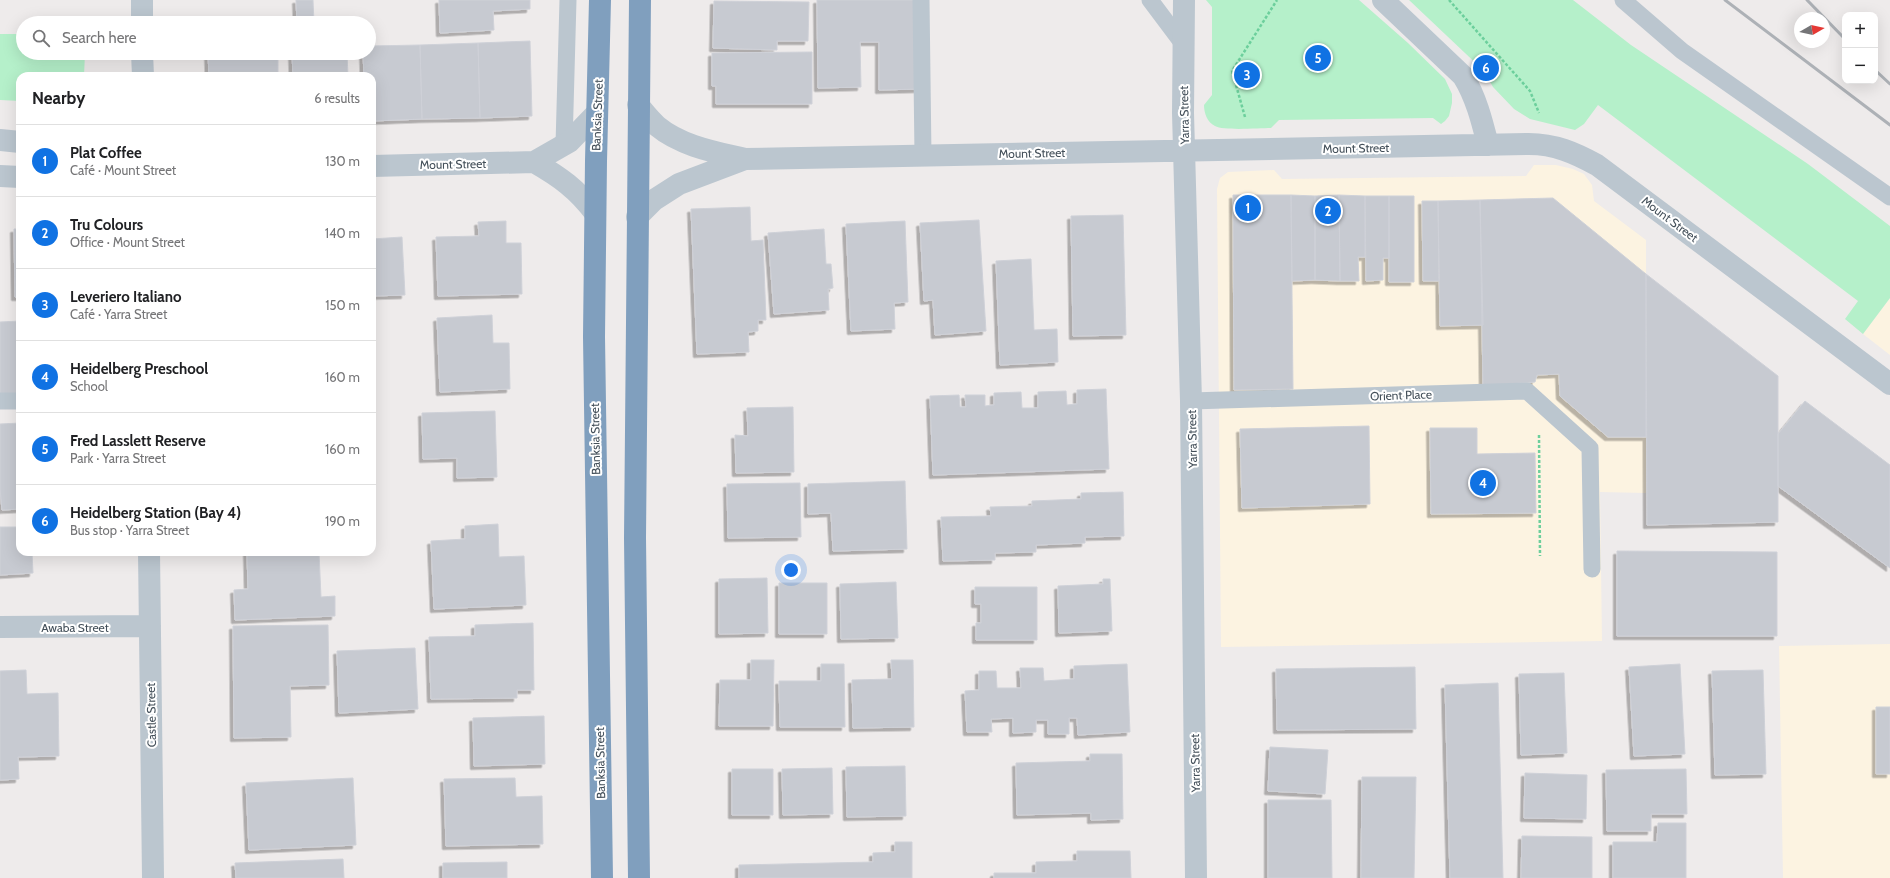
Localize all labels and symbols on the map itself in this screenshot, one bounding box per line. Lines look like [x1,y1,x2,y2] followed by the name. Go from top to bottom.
[1794,12,1830,48] north arrow
[1305,43,1331,73] pin: 5
[1473,53,1499,83] pin: 6
[1234,60,1260,90] pin: 3
[588,79,606,151] street label: Banksia Street
[1176,86,1192,145] street label: Yarra Street
[1323,140,1389,156] street label: Mount Street
[999,145,1065,161] street label: Mount Street
[420,156,486,172] street label: Mount Street
[1235,193,1261,223] pin: 1
[1639,193,1701,245] street label: Mount Street
[1315,196,1341,226] pin: 2
[1370,386,1432,404] street label: Orient Place
[587,403,603,475] street label: Banksia Street
[1184,410,1200,469] street label: Yarra Street
[1470,468,1496,498] pin: 4
[781,560,801,580] your location
[41,620,109,635] street label: Awaba Street
[143,683,159,747] street label: Castle Street
[592,727,608,799] street label: Banksia Street
[1187,734,1203,793] street label: Yarra Street

